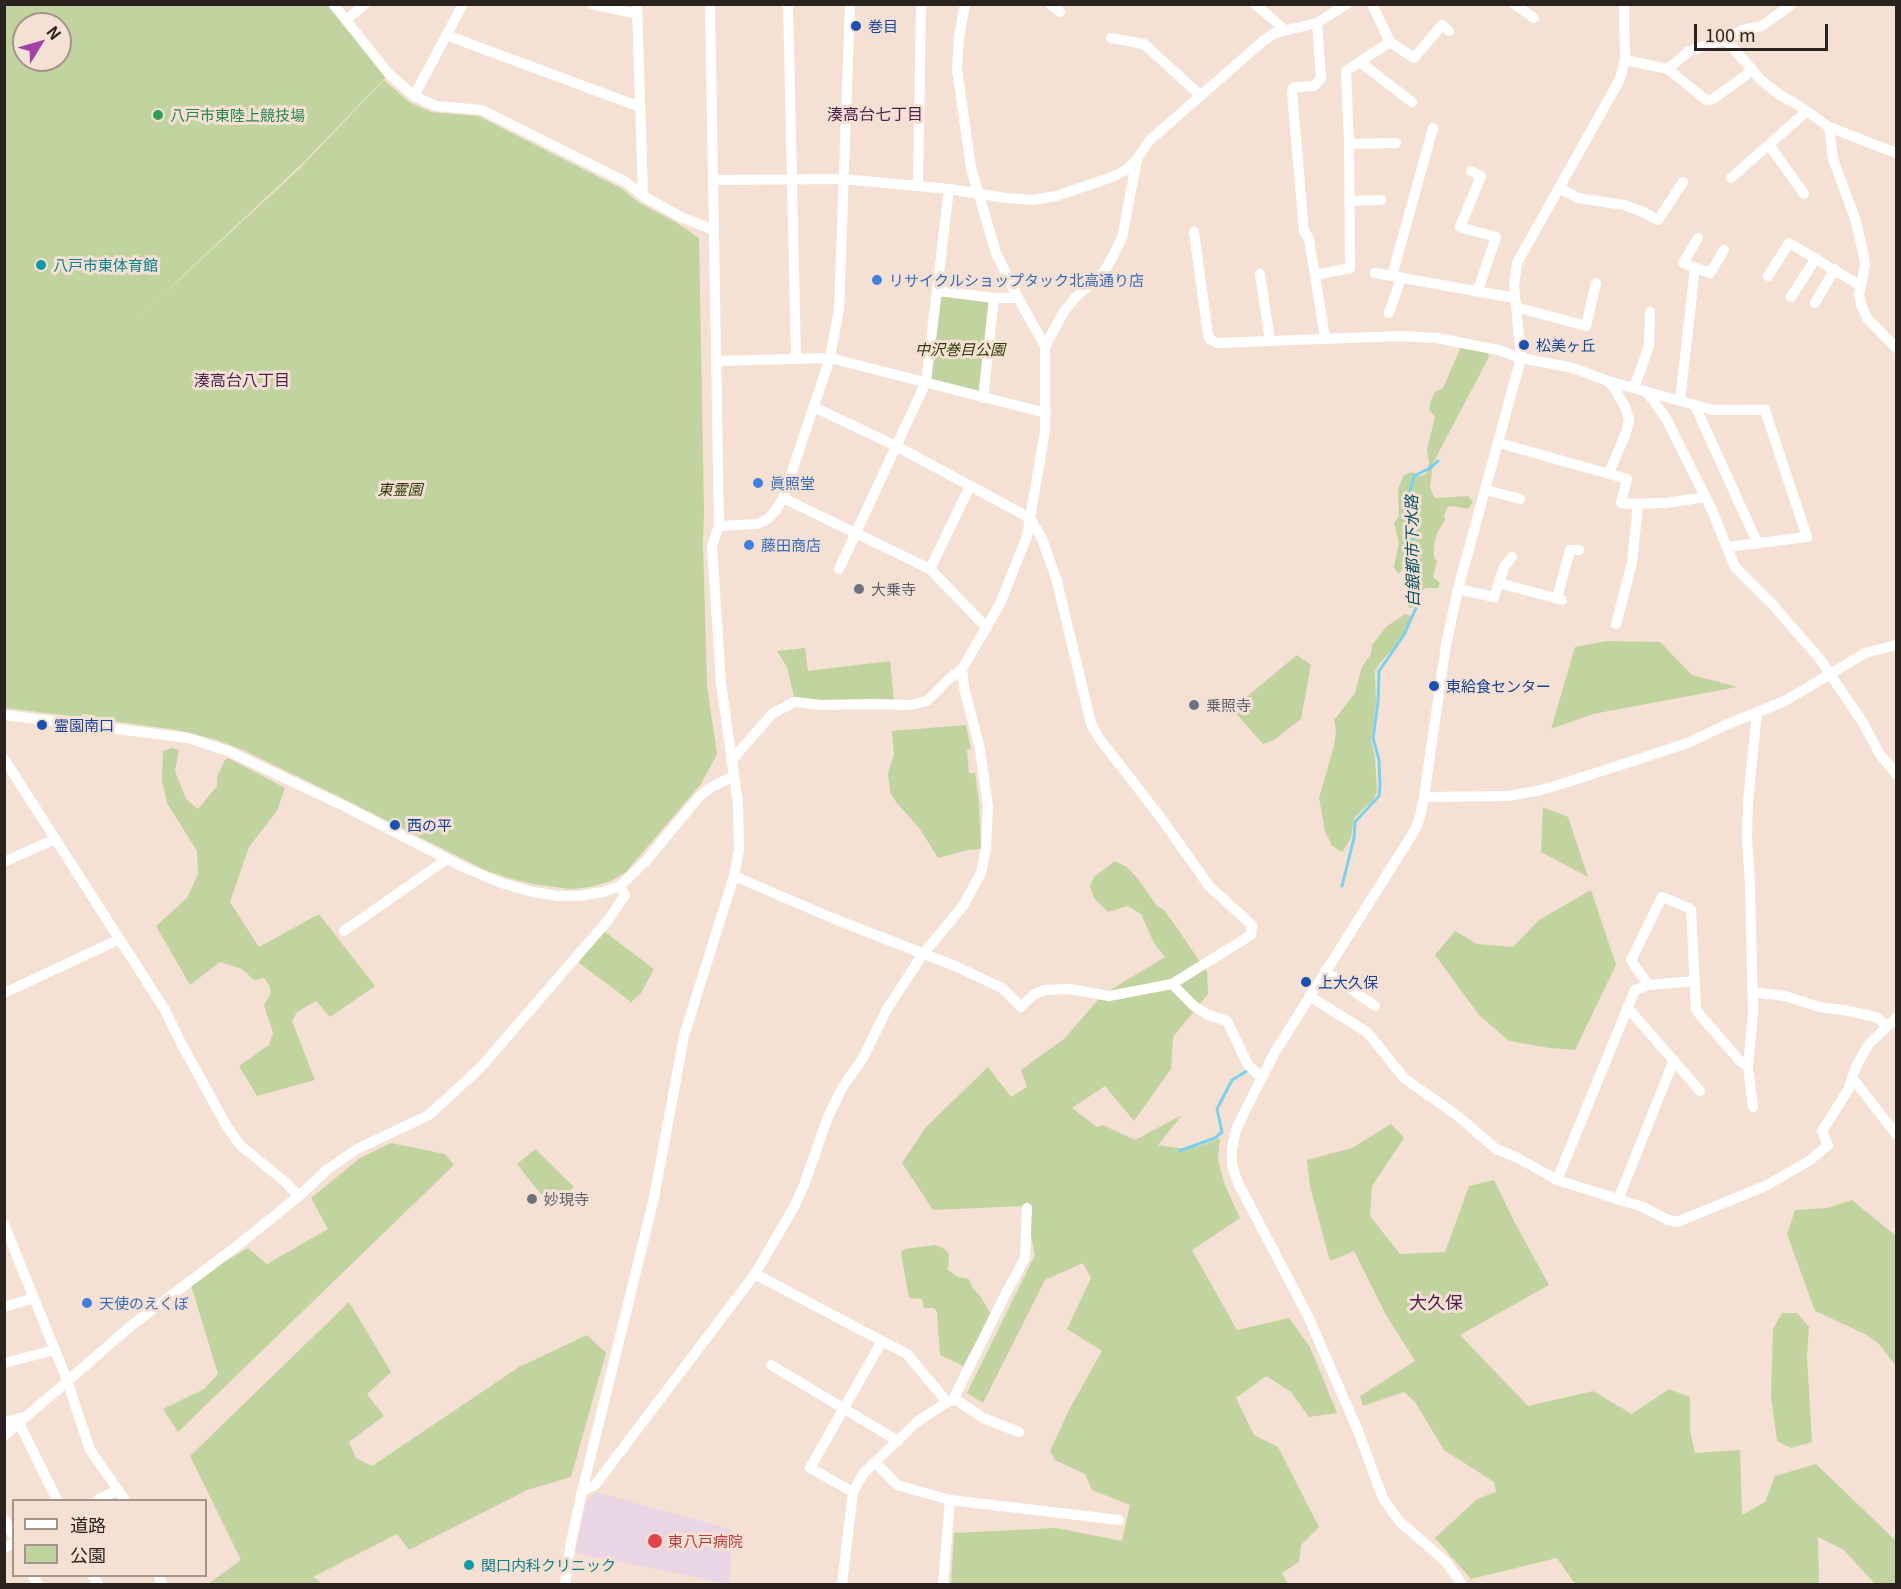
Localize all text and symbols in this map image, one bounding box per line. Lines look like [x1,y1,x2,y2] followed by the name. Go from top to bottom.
[12,12,72,72] north arrow
[1697,12,1830,50] scale bar
[868,17,898,35] place label: 巻目
[849,19,863,33] marker: 巻目
[42,20,68,44] text: N
[1705,21,1756,47] text: 100 m
[827,104,923,124] district label: 湊高台七丁目
[170,106,305,124] place label: 八戸市東陸上競技場
[151,108,165,122] marker: 八戸市東陸上競技場
[53,256,158,274] place label: 八戸市東体育館
[34,258,48,272] marker: 八戸市東体育館
[889,271,1144,289] place label: リサイクルショップタック北高通り店
[870,273,884,287] marker: リサイクルショップタック北高通り店
[1536,336,1596,354] place label: 松美ヶ丘
[1517,338,1531,352] marker: 松美ヶ丘
[915,340,1005,358] park label: 中沢巻目公園
[194,370,290,390] district label: 湊高台八丁目
[770,474,815,492] place label: 眞照堂
[751,476,765,490] marker: 眞照堂
[378,480,422,498] park label: 東霊園
[1401,495,1423,607] water label: 白銀都市下水路
[761,536,821,554] place label: 藤田商店
[742,538,756,552] marker: 藤田商店
[871,580,916,598] place label: 大乗寺
[852,582,866,596] marker: 大乗寺
[1446,677,1551,695] place label: 東給食センター
[1427,679,1441,693] marker: 東給食センター
[1206,696,1251,714] place label: 乗照寺
[1187,698,1201,712] marker: 乗照寺
[54,716,114,734] place label: 霊園南口
[35,718,49,732] marker: 霊園南口
[407,816,452,834] place label: 西の平
[388,818,402,832] marker: 西の平
[1318,973,1378,991] place label: 上大久保
[1299,975,1313,989] marker: 上大久保
[544,1190,589,1208] place label: 妙現寺
[525,1192,539,1206] marker: 妙現寺
[1409,1291,1463,1313] district label: 大久保
[99,1294,189,1312] place label: 天使のえくぼ
[80,1296,94,1310] marker: 天使のえくぼ
[12,1499,207,1577] legend
[70,1511,106,1537] text: 道路
[646,1532,664,1550] marker: 東八戸病院
[668,1532,743,1550] place label: 東八戸病院
[70,1541,106,1567] text: 公園
[481,1556,616,1574] place label: 関口内科クリニック
[462,1558,476,1572] marker: 関口内科クリニック

